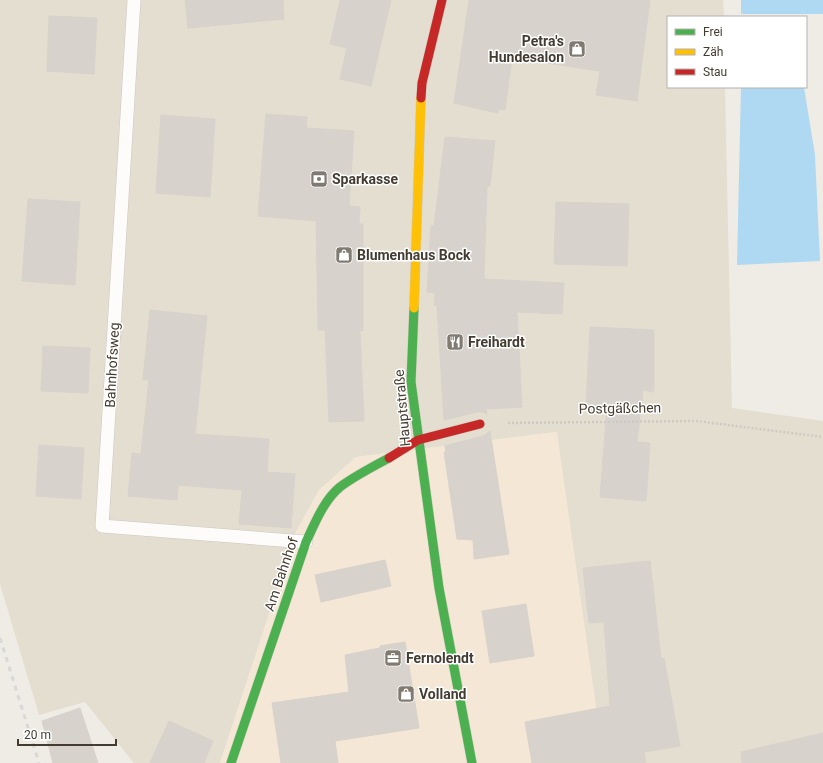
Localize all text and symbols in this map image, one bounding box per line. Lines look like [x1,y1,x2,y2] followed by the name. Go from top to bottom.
[667,16,807,88] legend
[703,25,723,39] text: Frei
[489,33,564,65] place label: Petra's Hundesalon
[567,39,587,59] shop icon: Petra's Hundesalon
[703,45,723,59] text: Zäh
[703,65,727,79] text: Stau
[309,169,329,189] bank icon: Sparkasse
[332,171,398,187] place label: Sparkasse
[334,245,354,265] shop icon: Blumenhaus Bock
[357,247,471,263] place label: Blumenhaus Bock
[102,322,122,408] street label: Bahnhofsweg
[445,332,465,352] restaurant icon: Freihardt
[468,334,525,350] place label: Freihardt
[391,369,413,447] street label: Hauptstraße
[579,399,661,417] street label: Postgäßchen
[261,535,301,613] street label: Am Bahnhof
[383,648,403,668] office icon: Fernolendt
[406,650,474,666] place label: Fernolendt
[396,684,416,704] shop icon: Volland
[419,686,466,702] place label: Volland
[18,721,116,747] scale bar
[24,728,51,742] text: 20 m

